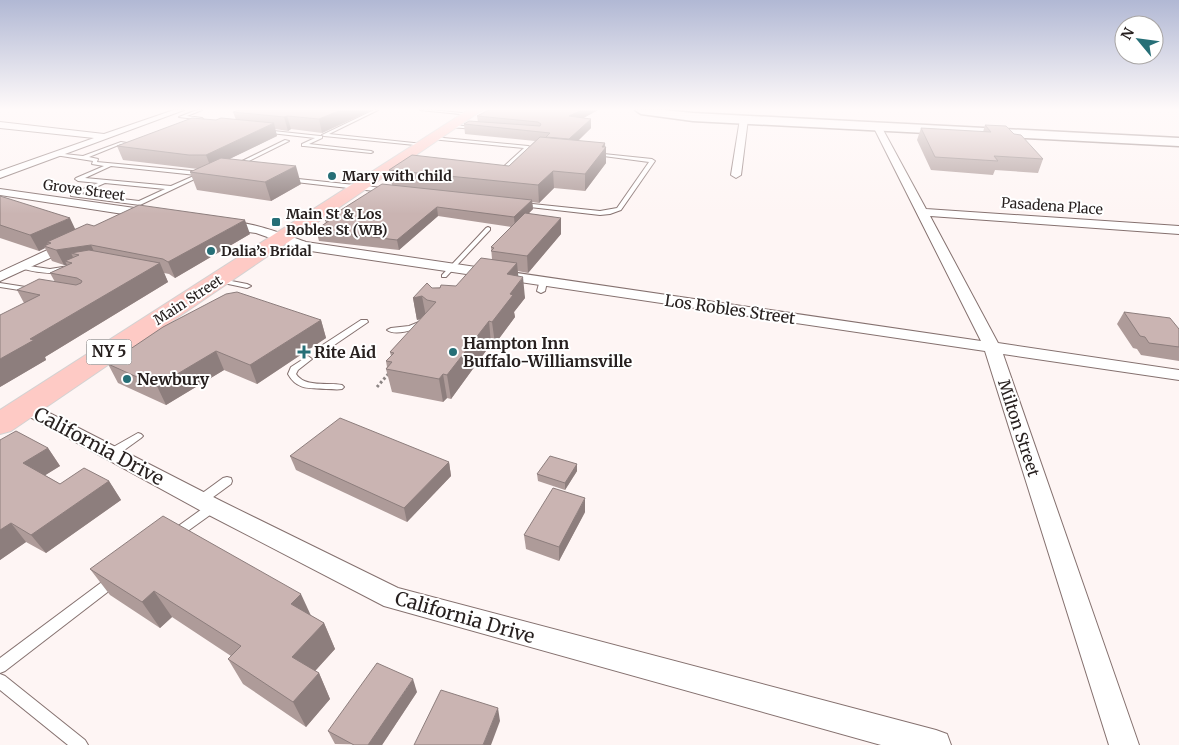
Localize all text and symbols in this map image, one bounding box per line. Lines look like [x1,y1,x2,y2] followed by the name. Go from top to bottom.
[1114,15,1164,65] north arrow
[1117,24,1138,43] text: N
[342,167,452,185] place label: Mary with child
[326,170,338,182] marker: Mary with child
[42,175,127,205] street label: Grove Street
[1001,193,1103,219] street label: Pasadena Place
[286,205,387,239] place label: Main St & Los Robles St (WB)
[270,216,282,228] marker: Main St & Los Robles St (WB)
[221,242,312,260] place label: Dalia’s Bridal
[205,245,217,257] marker: Dalia’s Bridal
[150,271,226,329] street label: Main Street
[663,290,797,328] street label: Los Robles Street
[463,333,633,371] place label: Hampton Inn Buffalo-Williamsville
[86,340,132,364] road number: NY 5
[314,342,376,362] place label: Rite Aid
[298,346,310,358] marker: Rite Aid
[447,346,459,358] marker: Hampton Inn Buffalo-Williamsville
[137,369,210,389] place label: Newbury
[121,373,133,385] marker: Newbury
[994,377,1044,480] street label: Milton Street
[30,402,168,490] street label: California Drive
[392,586,538,648] street label: California Drive

